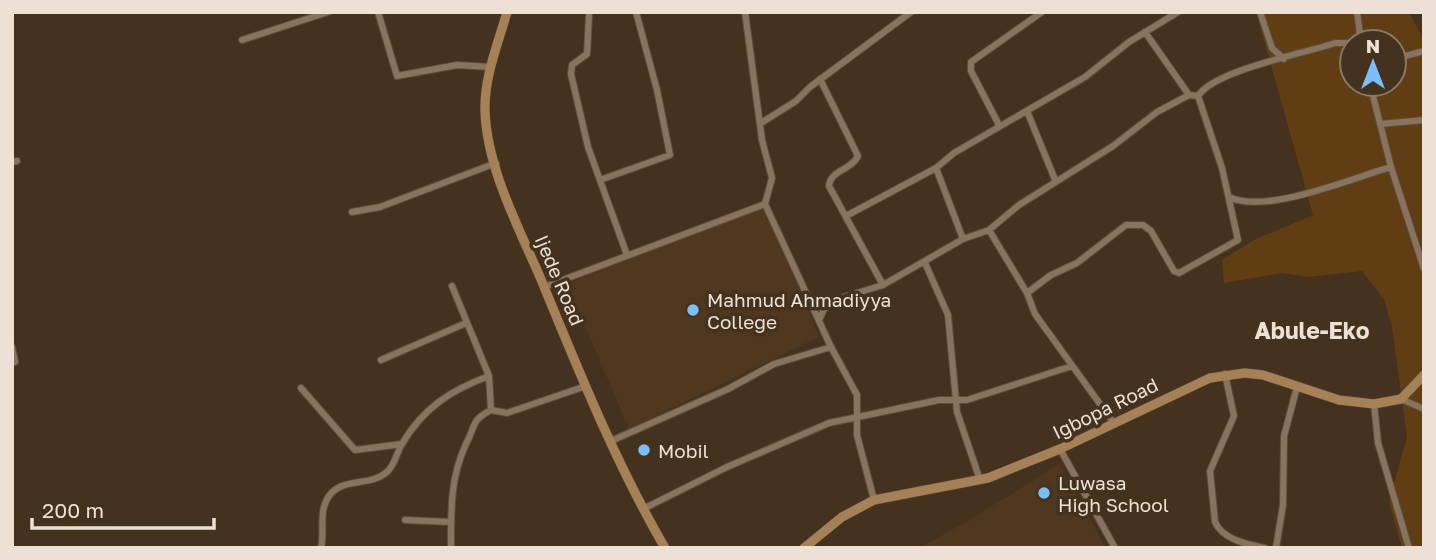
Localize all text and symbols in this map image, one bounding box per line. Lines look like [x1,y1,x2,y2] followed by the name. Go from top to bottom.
[1338,28,1408,98] north arrow
[1366,34,1380,57] text: N
[531,231,589,329] street label: Ijede Road
[707,288,891,333] place label: Mahmud Ahmadiyya College
[685,302,701,318] marker: Mahmud Ahmadiyya College
[1254,316,1370,344] district label: Abule-Eko
[1049,373,1161,443] street label: Igbopa Road
[658,439,709,462] place label: Mobil
[636,442,652,458] marker: Mobil
[1058,471,1169,516] place label: Luwasa High School
[1036,485,1052,501] marker: Luwasa High School
[32,486,214,530] scale bar
[42,497,104,523] text: 200 m

